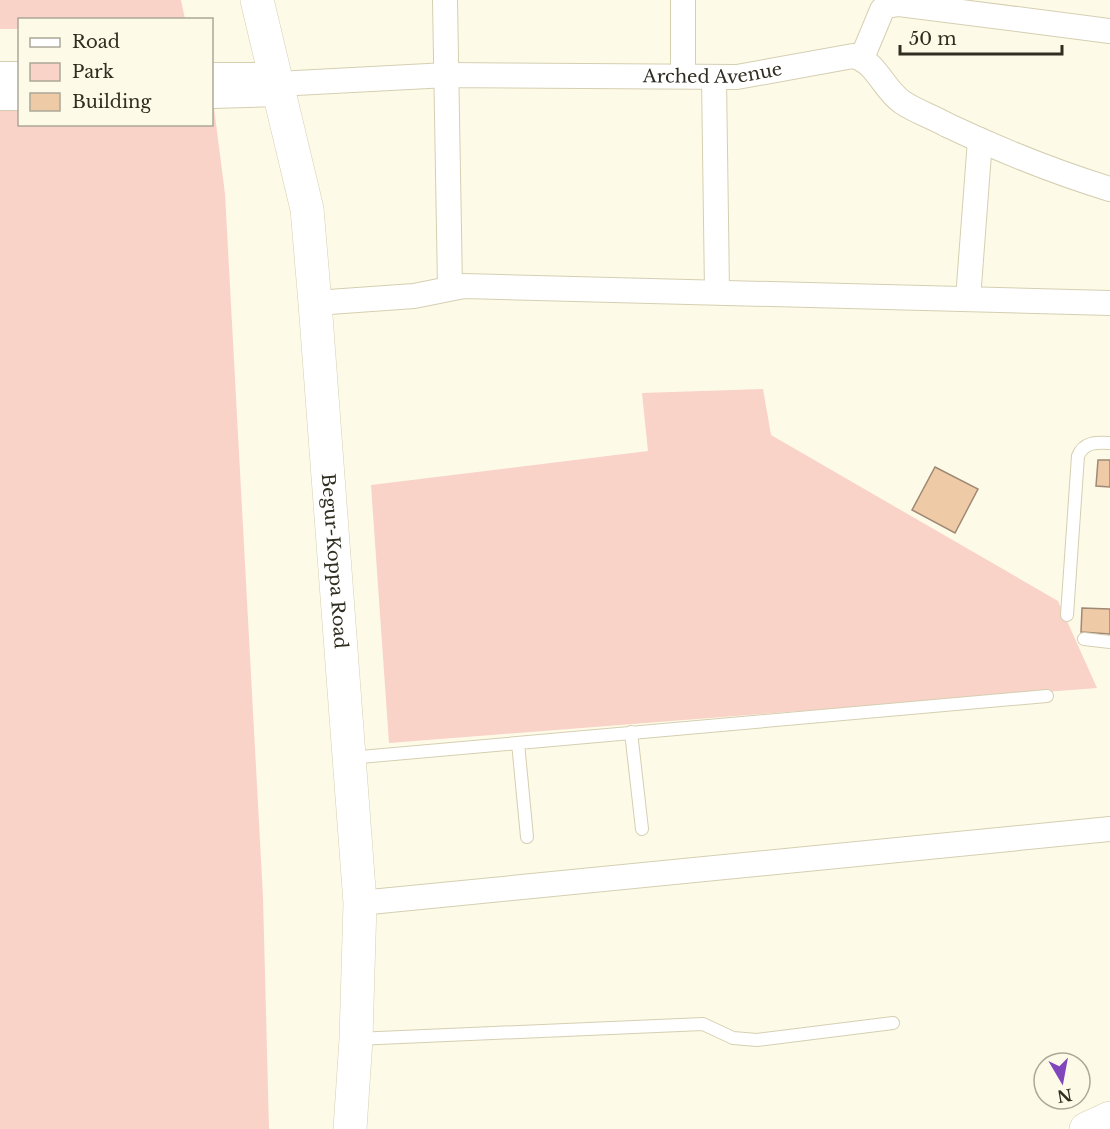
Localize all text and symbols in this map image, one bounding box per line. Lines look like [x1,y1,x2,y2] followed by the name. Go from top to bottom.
[18,18,213,126] legend
[900,18,1062,56] scale bar
[909,28,957,50] text: 50 m
[72,31,120,53] text: Road
[642,58,784,88] street label: Arched Avenue
[72,61,114,83] text: Park
[72,91,151,113] text: Building
[317,473,352,649] street label: Begur-Koppa Road
[1032,1051,1092,1111] north arrow
[1055,1085,1074,1107] text: N

